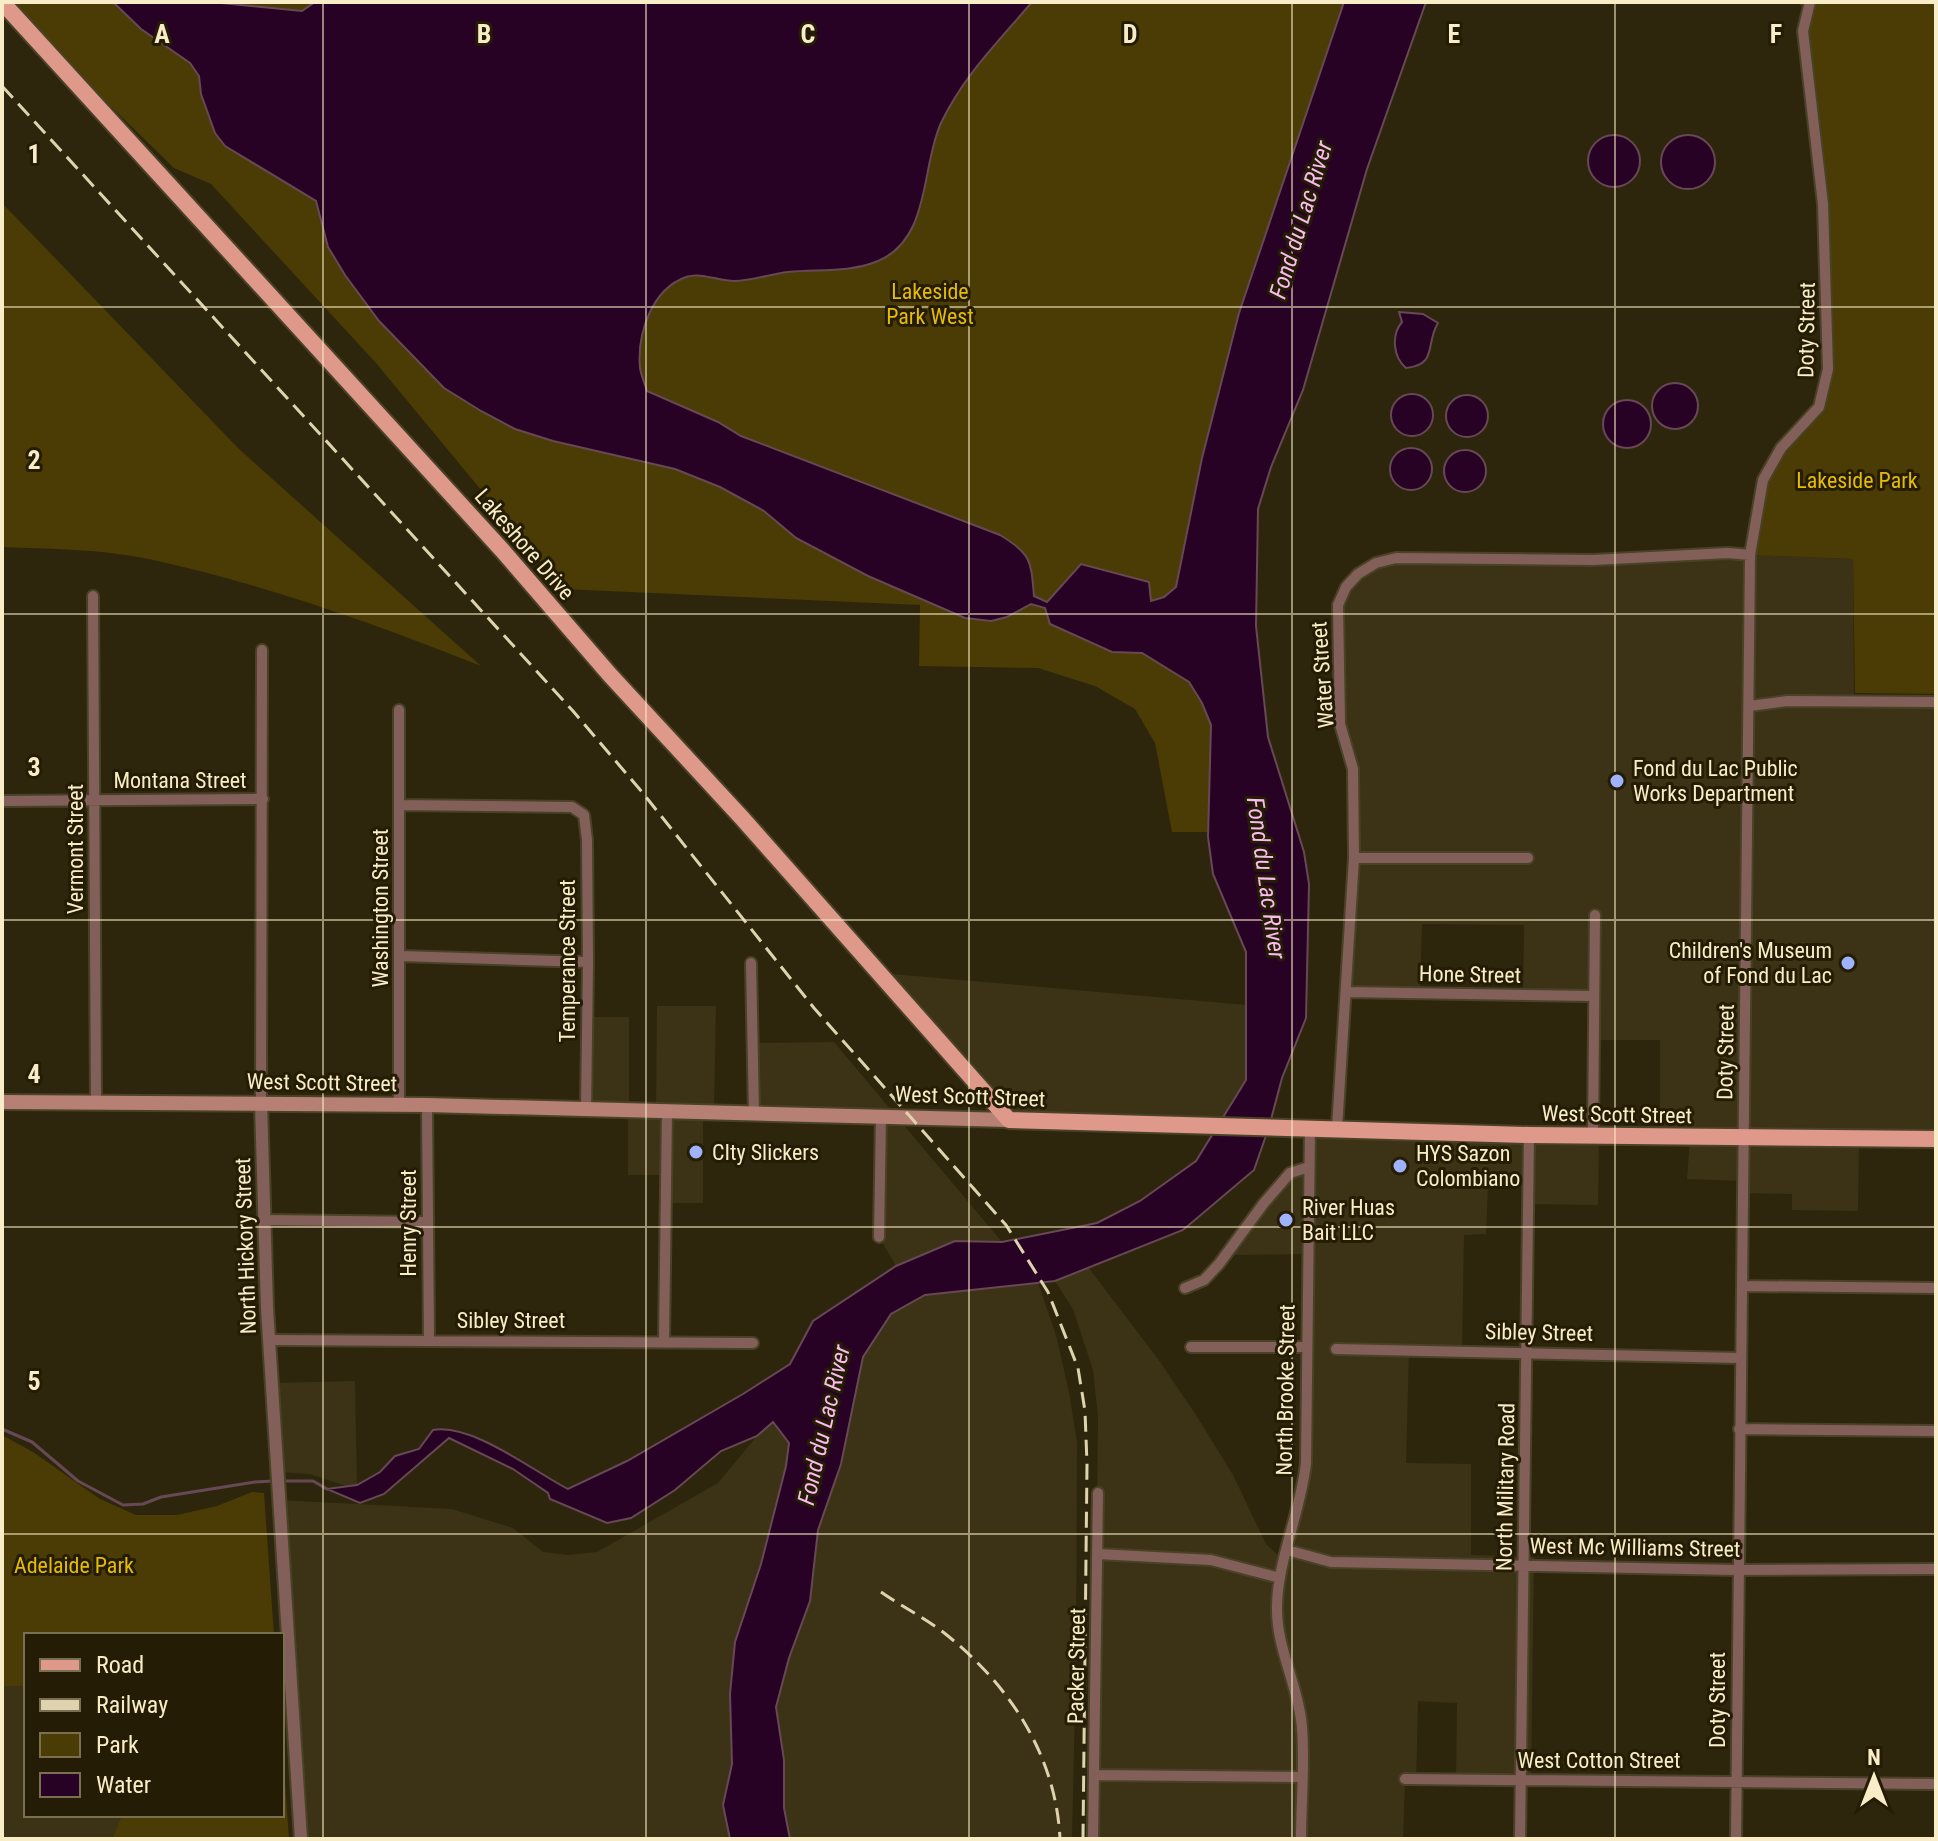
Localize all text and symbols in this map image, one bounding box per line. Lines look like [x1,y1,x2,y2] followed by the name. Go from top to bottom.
[154,19,170,49] text: A
[477,19,491,49] text: B
[801,19,816,49] text: C
[1123,19,1137,49] text: D
[1448,19,1461,49] text: E
[1770,19,1782,49] text: F
[1264,137,1339,302] water label: Fond du Lac River
[27,139,41,169] text: 1
[886,279,974,329] park label: Lakeside Park West
[1793,282,1820,378] street label: Doty Street
[27,445,41,475] text: 2
[1796,468,1918,493] park label: Lakeside Park
[470,484,579,605] street label: Lakeshore Drive
[1306,621,1339,729] street label: Water Street
[27,752,41,782] text: 3
[1633,756,1798,806] place label: Fond du Lac Public Works Department
[113,768,247,793] street label: Montana Street
[1608,772,1626,790] marker: Fond du Lac Public Works Department
[63,784,88,914] street label: Vermont Street
[1241,795,1291,962] water label: Fond du Lac River
[368,829,393,987] street label: Washington Street
[555,880,580,1042] street label: Temperance Street
[1669,938,1832,988] place label: Children's Museum of Fond du Lac
[1839,954,1857,972] marker: Children's Museum of Fond du Lac
[1419,961,1521,988] street label: Hone Street
[1712,1004,1739,1100] street label: Doty Street
[27,1059,41,1089] text: 4
[247,1069,397,1096] street label: West Scott Street
[894,1081,1046,1112] street label: West Scott Street
[1542,1101,1692,1128] street label: West Scott Street
[712,1140,819,1165] place label: CIty Slickers
[1416,1141,1520,1191] place label: HYS Sazon Colombiano
[687,1143,705,1161] marker: CIty Slickers
[230,1157,261,1335] street label: North Hickory Street
[1391,1157,1409,1175] marker: HYS Sazon Colombiano
[396,1169,421,1277] street label: Henry Street
[1302,1195,1395,1245] place label: River Huas Bait LLC
[1277,1211,1295,1229] marker: River Huas Bait LLC
[1272,1304,1299,1476] street label: North Brooke Street
[457,1308,565,1333] street label: Sibley Street
[1485,1319,1593,1346] street label: Sibley Street
[792,1341,856,1508] water label: Fond du Lac River
[27,1366,41,1396] text: 5
[1492,1403,1519,1571] street label: North Military Road
[1529,1533,1741,1562] street label: West Mc Williams Street
[14,1553,134,1578] park label: Adelaide Park
[1063,1608,1090,1724] street label: Packer Street
[24,1633,284,1817] legend
[96,1651,144,1679] text: Road
[1705,1652,1730,1748] street label: Doty Street
[96,1691,168,1719] text: Railway
[96,1731,139,1759] text: Park
[1834,1737,1914,1817] north arrow
[1867,1745,1881,1770] text: N
[1518,1748,1680,1773] street label: West Cotton Street
[96,1771,151,1799] text: Water

